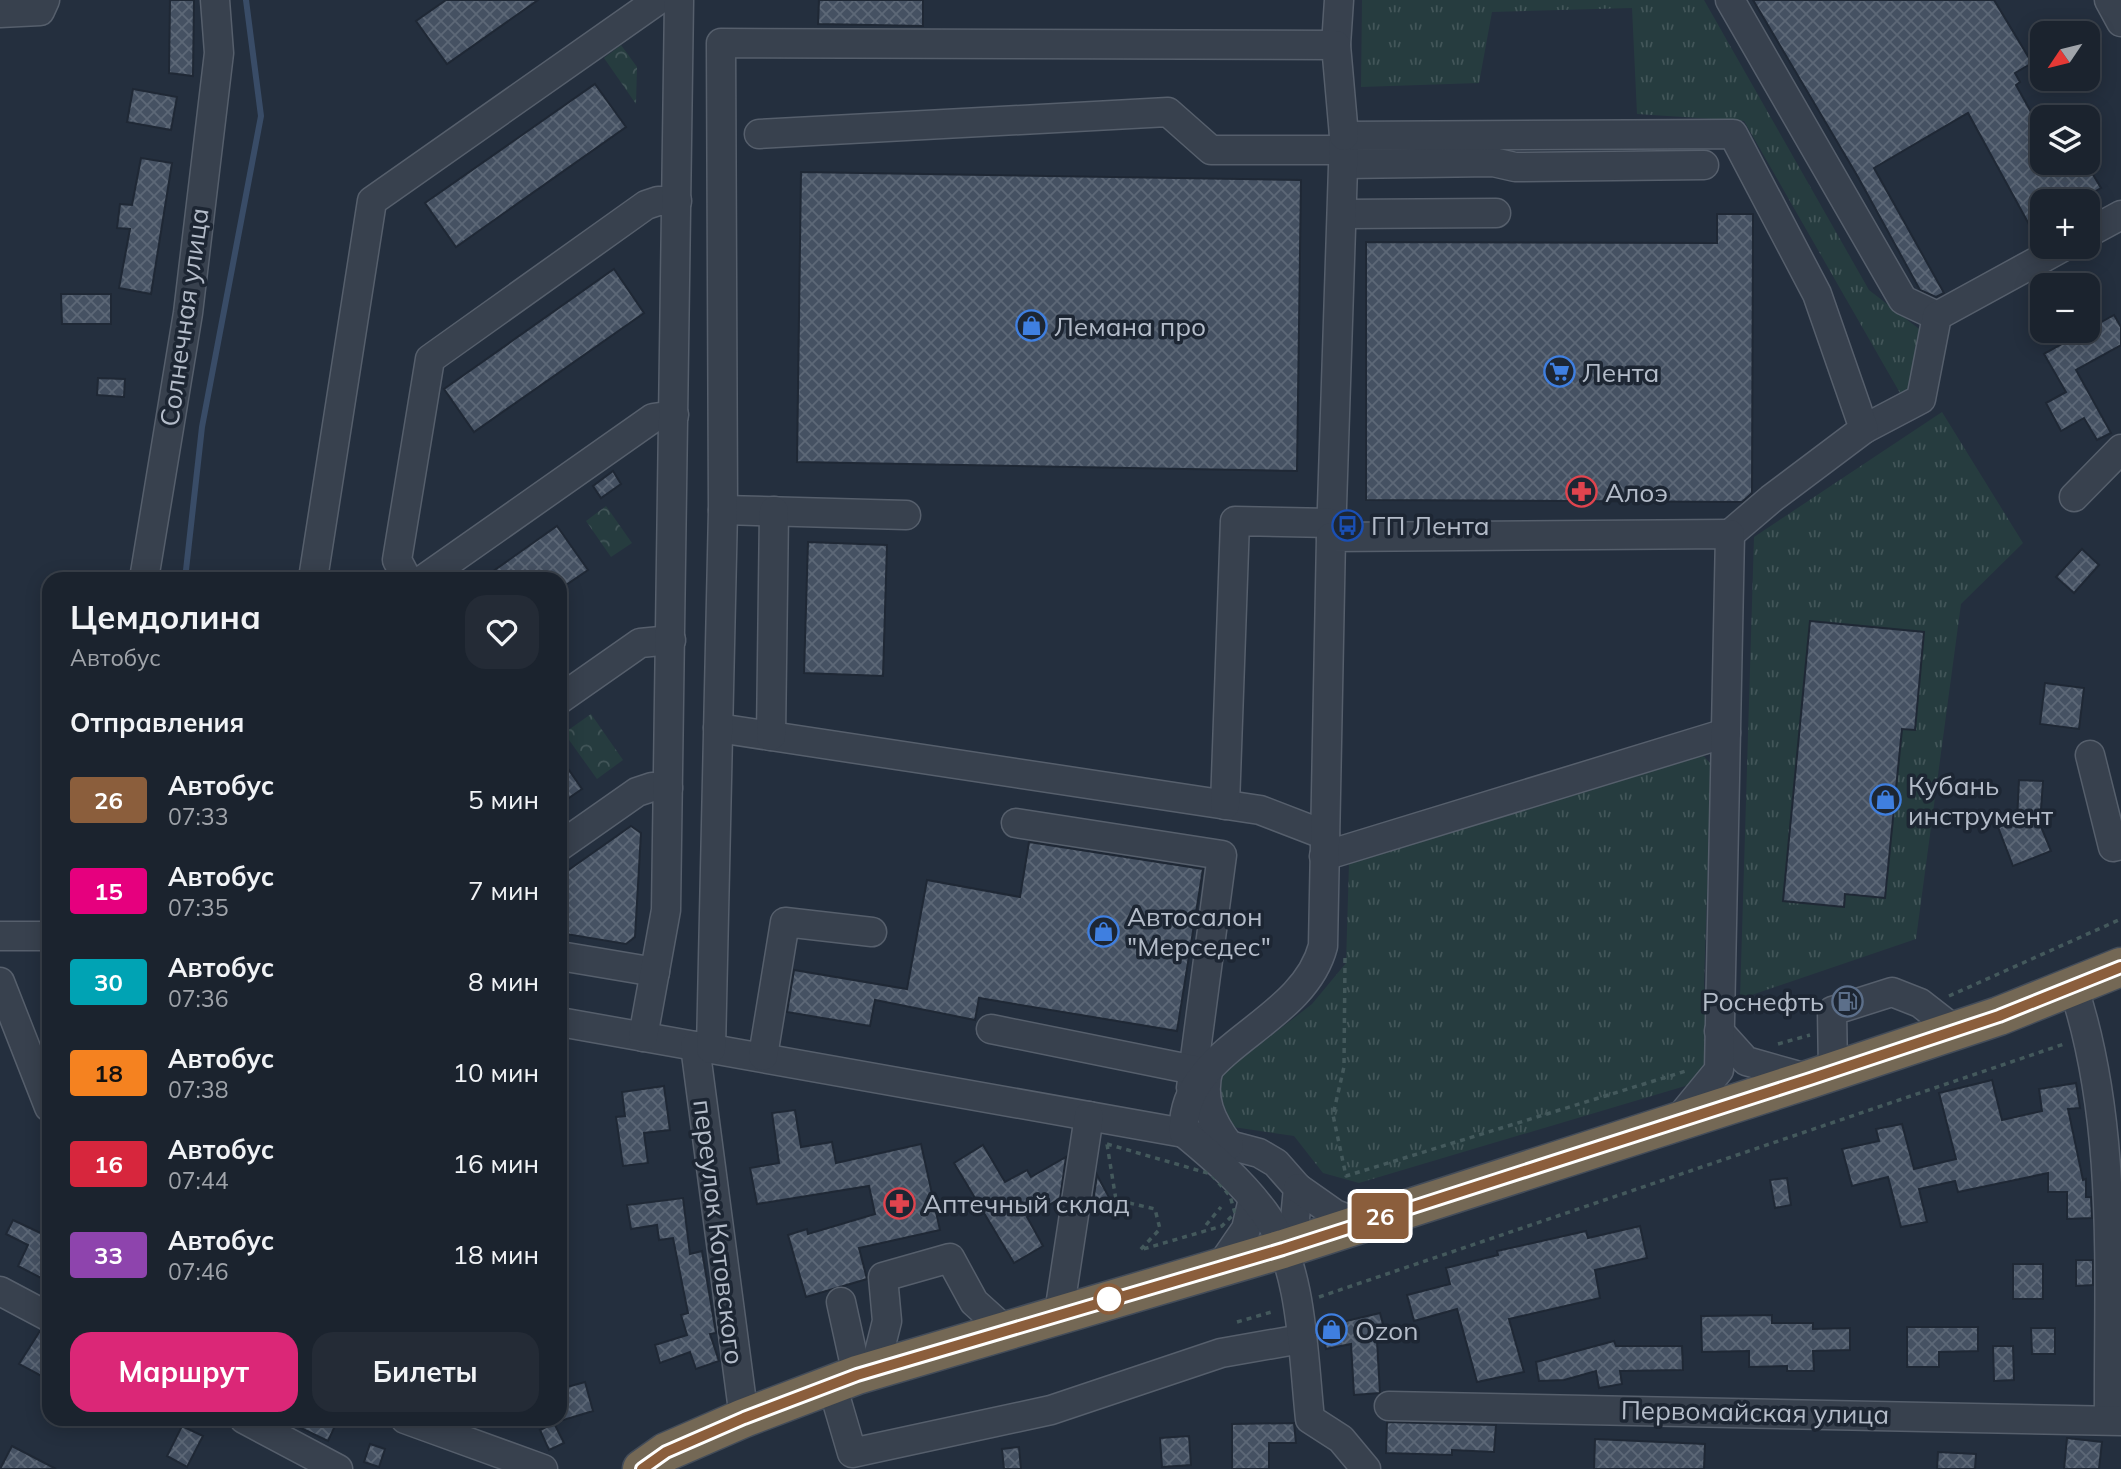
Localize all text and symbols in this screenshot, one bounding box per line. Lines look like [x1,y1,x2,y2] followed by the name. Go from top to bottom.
[2030,21,2100,91] north arrow
[2030,21,2100,343] map controls
[2030,105,2100,175] button: layers
[2030,189,2100,259] button: +
[152,206,216,428] street label: Солнечная улица
[2030,273,2100,343] button: −
[1014,309,1048,343] shop icon: Лемана про
[1054,310,1206,343] place label: Лемана про
[1542,355,1576,389] supermarket icon: Лента
[1582,356,1659,389] place label: Лента
[1565,475,1599,509] pharmacy icon: Алоэ
[1605,476,1668,509] place label: Алоэ
[1331,508,1365,542] bus stop icon: ГП Лента
[1371,509,1490,542] place label: ГП Лента
[465,595,539,669] button: heart
[70,596,261,637] text: Цемдолина
[70,643,161,672] text: Автобус
[70,706,244,739] text: Отправления
[168,769,274,802] text: Автобус
[1908,769,2053,832] place label: Кубань инструмент
[468,783,539,816] text: 5 мин
[1868,783,1902,817] shop icon: Кубань инструмент
[94,785,123,815] text: 26
[168,802,228,831] text: 07:33
[168,860,274,893] text: Автобус
[468,874,539,907] text: 7 мин
[94,876,123,906] text: 15
[168,893,228,922] text: 07:35
[1127,900,1271,963] place label: Автосалон "Мерседес"
[1087,914,1121,948] shop icon: Автосалон "Мерседес"
[168,951,274,984] text: Автобус
[468,965,539,998] text: 8 мин
[94,967,123,997] text: 30
[168,984,228,1013] text: 07:36
[1830,984,1864,1018] fuel station icon: Роснефть
[1702,985,1824,1018] place label: Роснефть
[168,1042,274,1075] text: Автобус
[452,1056,539,1089] text: 10 мин
[94,1058,123,1088] text: 18
[168,1075,228,1104] text: 07:38
[686,1098,752,1366] street label: переулок Котовского
[168,1133,274,1166] text: Автобус
[452,1147,539,1180] text: 16 мин
[94,1149,123,1179] text: 16
[168,1166,228,1195] text: 07:44
[883,1186,917,1220] pharmacy icon: Аптечный склад
[923,1187,1130,1220] place label: Аптечный склад
[1348,1193,1412,1239] line badge: 26
[1366,1201,1394,1231] text: 26
[168,1224,274,1257] text: Автобус
[452,1238,539,1271] text: 18 мин
[94,1240,123,1270] text: 33
[168,1257,228,1286] text: 07:46
[1094,1284,1124,1314] unlabelled marker
[1315,1313,1349,1347] shop icon: Ozon
[1355,1314,1418,1347] place label: Ozon
[70,1332,298,1412] button: Маршрут
[312,1332,539,1412] button: Билеты
[1621,1393,1889,1431] street label: Первомайская улица

